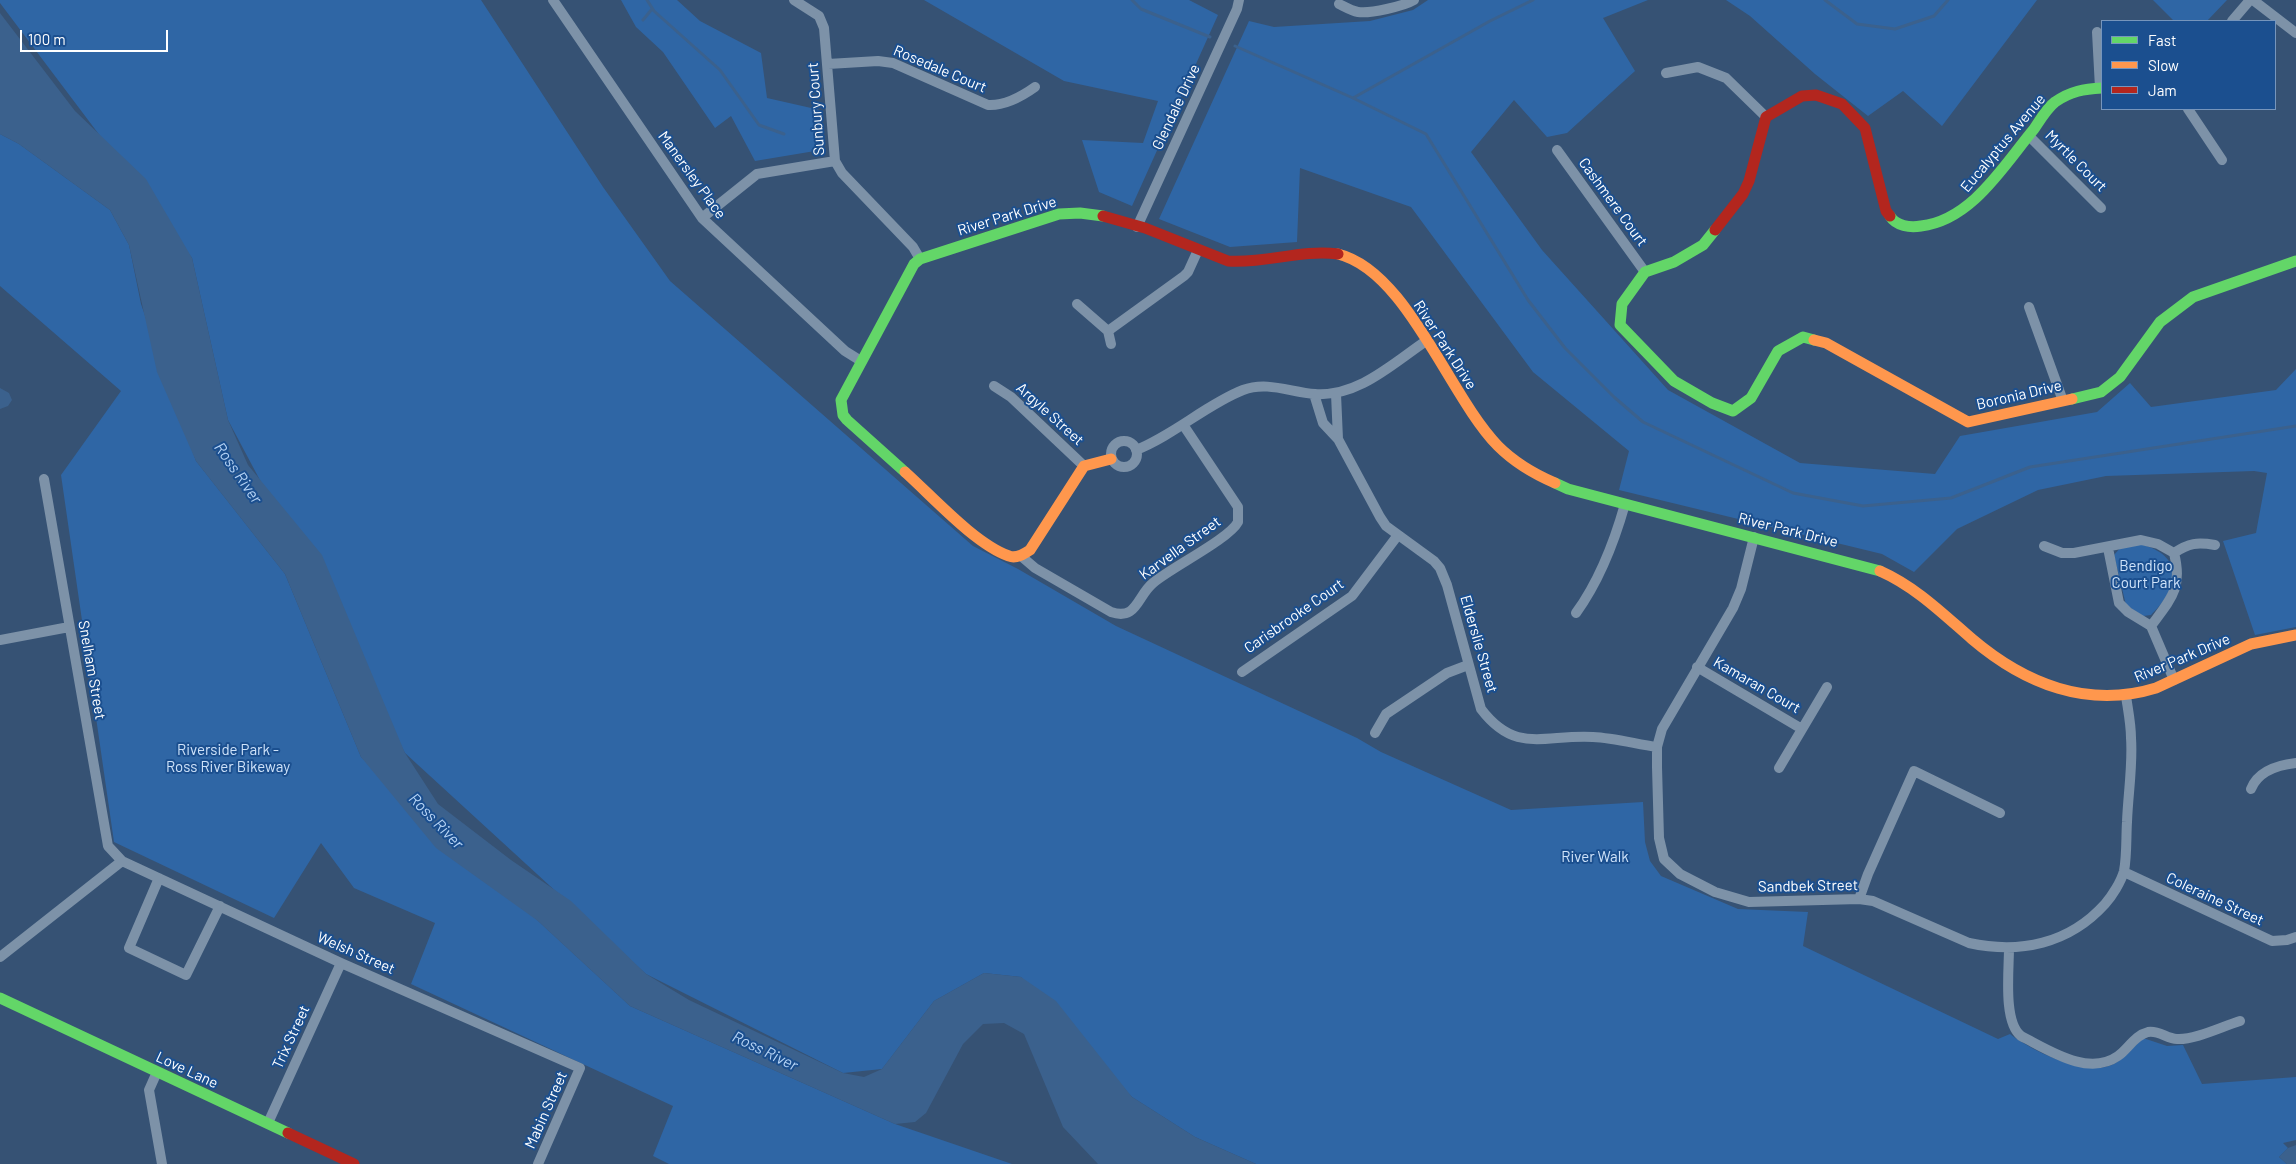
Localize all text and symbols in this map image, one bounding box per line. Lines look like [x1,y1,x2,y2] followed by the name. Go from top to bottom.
[22,20,170,52] scale bar
[2101,20,2276,110] legend
[28,30,66,48] text: 100 m
[2148,31,2176,49] text: Fast
[891,41,989,97] street label: Rosedale Court
[2148,56,2179,74] text: Slow
[1148,61,1204,153] street label: Glendale Drive
[804,62,828,156] street label: Sunbury Court
[2148,81,2177,99] text: Jam
[1957,90,2049,196] street label: Eucalyptus Avenue
[2041,126,2111,196] street label: Myrtle Court
[654,128,730,222] street label: Manersley Place
[1575,154,1651,250] street label: Cashmere Court
[955,192,1059,240] street label: River Park Drive
[1410,297,1480,393] street label: River Park Drive
[1975,376,2063,414] street label: Boronia Drive
[1012,379,1088,449] street label: Argyle Street
[210,439,266,507] water label: Ross River
[1736,509,1840,551] street label: River Park Drive
[1136,512,1224,584] street label: Karvella Street
[2112,557,2180,592] park label: Bendigo Court Park
[1241,575,1347,657] street label: Carisbrooke Court
[1456,593,1502,695] street label: Elderslie Street
[74,619,110,721] street label: Snelham Street
[2131,630,2233,686] street label: River Park Drive
[1710,653,1804,717] street label: Kamaran Court
[166,741,290,776] park label: Riverside Park - Ross River Bikeway
[405,789,467,853] water label: Ross River
[1561,848,1629,866] park label: River Walk
[2163,869,2267,929] street label: Coleraine Street
[1758,876,1858,896] street label: Sandbek Street
[314,928,398,978] street label: Welsh Street
[268,1002,314,1072] street label: Trix Street
[729,1027,801,1075] water label: Ross River
[153,1048,221,1092] street label: Love Lane
[521,1069,571,1151] street label: Mabin Street

